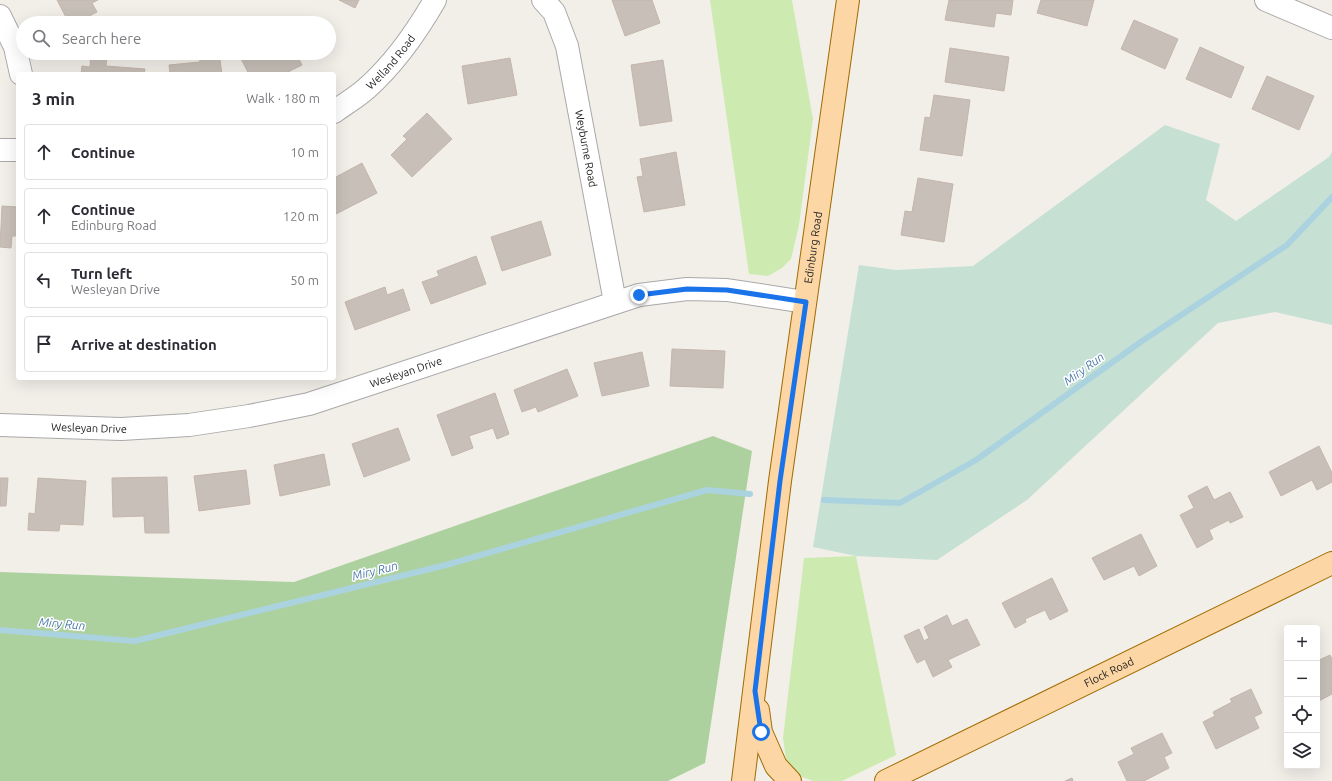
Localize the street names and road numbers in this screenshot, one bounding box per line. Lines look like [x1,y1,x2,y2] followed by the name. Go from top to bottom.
[364,32,417,92] street label: Welland Road
[573,109,599,188] street label: Weyburne Road
[802,211,824,284] street label: Edinburg Road
[368,354,444,390] street label: Wesleyan Drive
[51,421,127,435] street label: Wesleyan Drive
[1082,655,1136,689] street label: Flock Road

